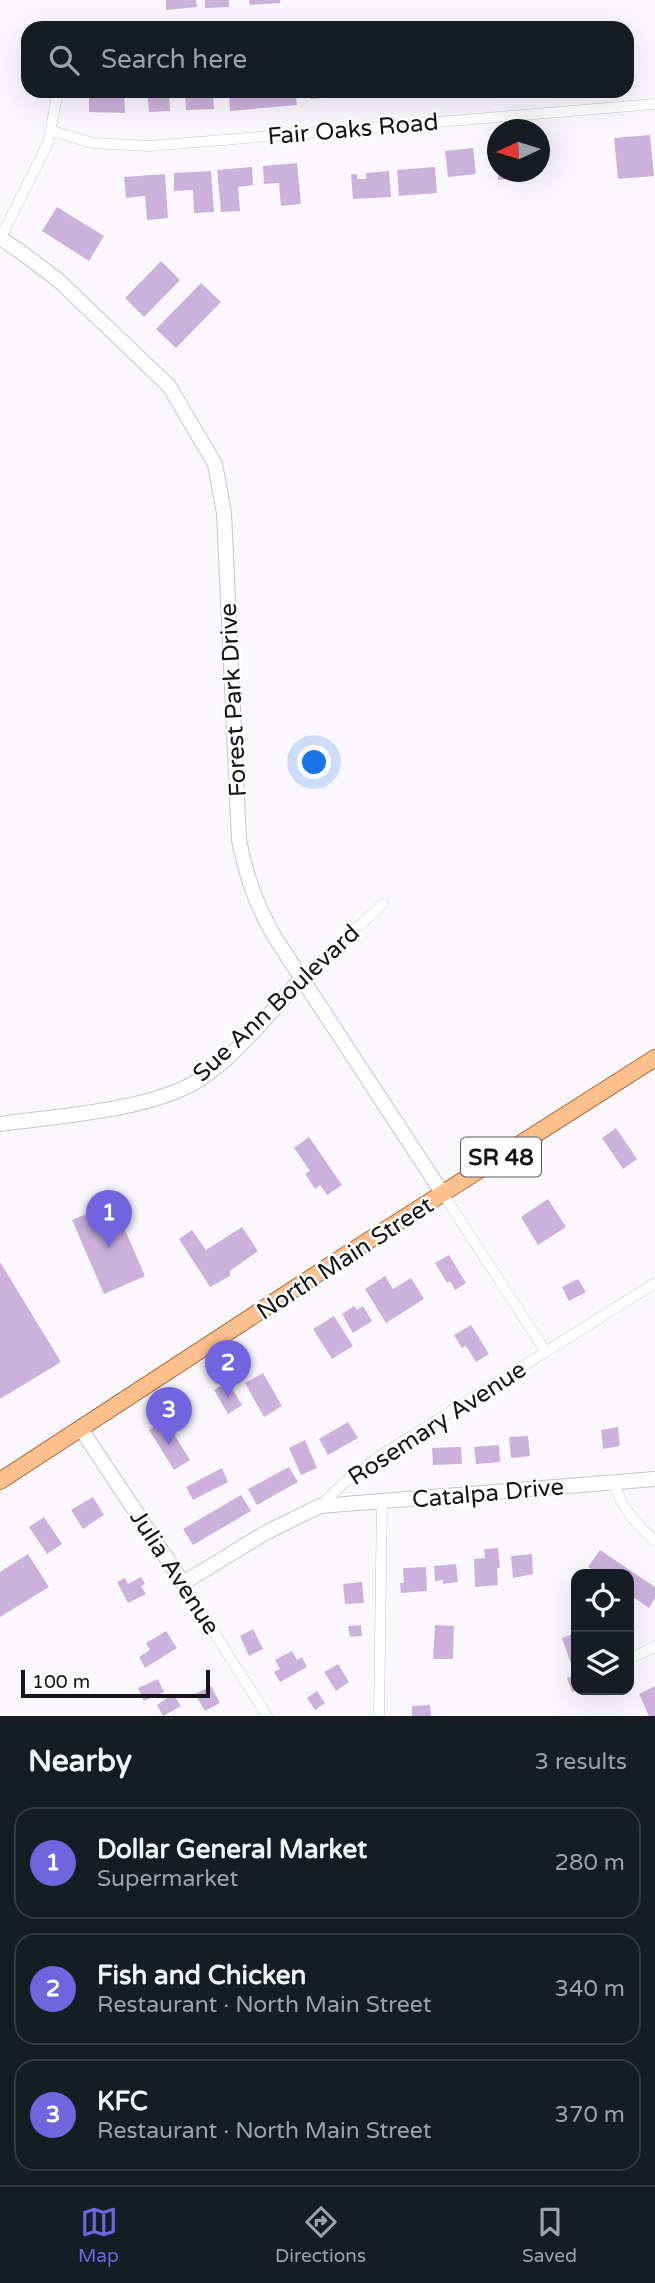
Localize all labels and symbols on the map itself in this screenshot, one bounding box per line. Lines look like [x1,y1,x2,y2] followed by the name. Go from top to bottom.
[266,108,440,151] street label: Fair Oaks Road
[487,119,550,182] north arrow
[214,602,253,798] street label: Forest Park Drive
[297,745,331,779] your location
[187,919,366,1088] street label: Sue Ann Boulevard
[461,1138,541,1176] road number: SR 48
[86,1190,132,1248] pin: 1
[251,1190,439,1326] street label: North Main Street
[205,1340,251,1398] pin: 2
[343,1355,532,1492] street label: Rosemary Avenue
[146,1387,192,1445] pin: 3
[411,1472,565,1515] street label: Catalpa Drive
[123,1504,226,1640] street label: Julia Avenue
[21,1667,210,1699] scale bar

